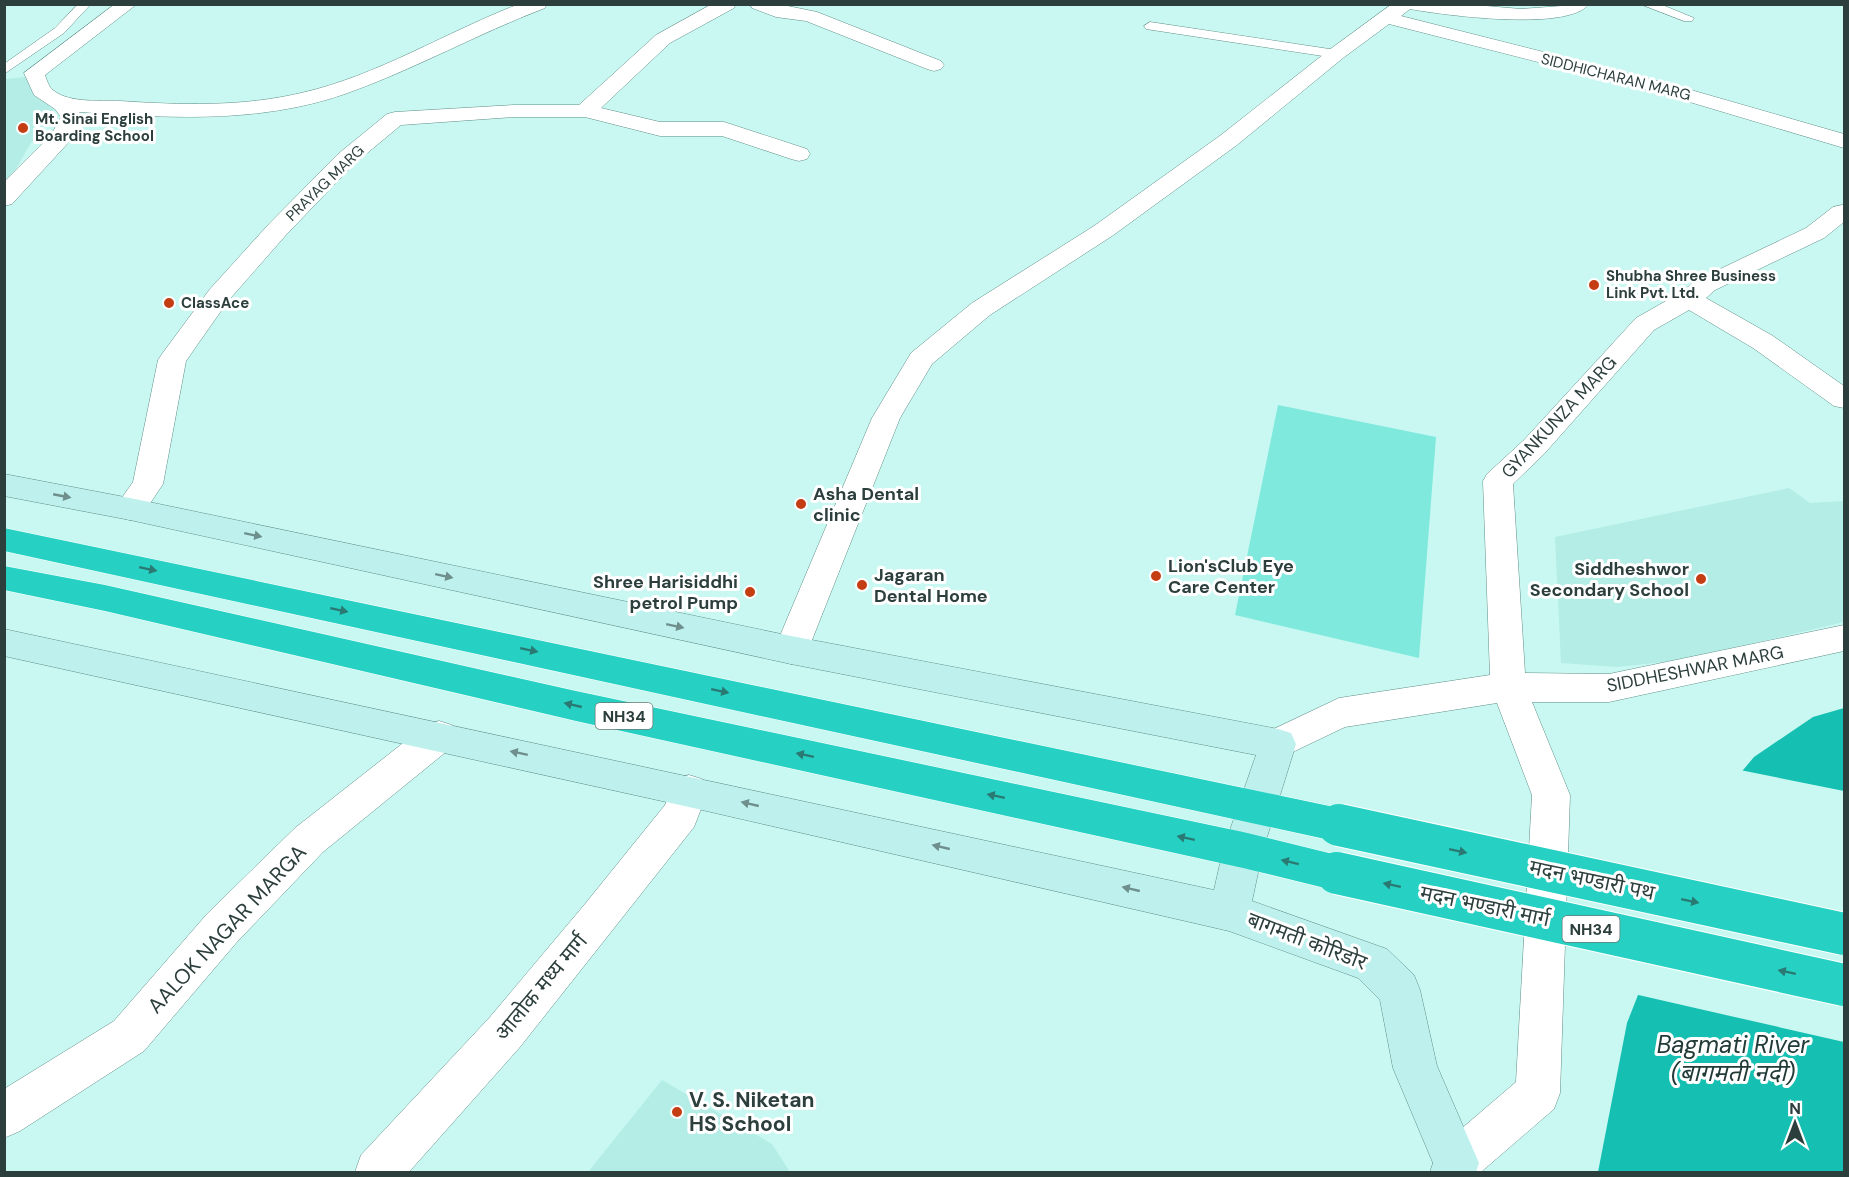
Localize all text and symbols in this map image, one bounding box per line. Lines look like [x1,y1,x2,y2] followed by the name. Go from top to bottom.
[1539,49,1693,105] street label: SIDDHICHARAN MARG
[35,109,154,146] place label: Mt. Sinai English Boarding School
[16,121,30,135] marker: Mt. Sinai English Boarding School
[281,140,369,226] street label: PRAYAG MARG
[1606,266,1776,303] place label: Shubha Shree Business Link Pvt. Ltd.
[1587,278,1601,292] marker: Shubha Shree Business Link Pvt. Ltd.
[181,293,249,313] place label: ClassAce
[162,296,176,310] marker: ClassAce
[1496,351,1622,483] street label: GYANKUNZA MARG
[813,482,919,527] place label: Asha Dental clinic
[53,492,72,501] one-way arrow
[794,497,808,511] marker: Asha Dental clinic
[244,531,263,540] one-way arrow
[1168,554,1294,599] place label: Lion'sClub Eye Care Center
[1530,557,1689,602] place label: Siddheshwor Secondary School
[874,563,988,608] place label: Jagaran Dental Home
[139,565,158,574] one-way arrow
[1149,569,1163,583] marker: Lion'sClub Eye Care Center
[593,570,738,615] place label: Shree Harisiddhi petrol Pump
[434,572,453,581] one-way arrow
[1694,572,1708,586] marker: Siddheshwor Secondary School
[855,578,869,592] marker: Jagaran Dental Home
[743,585,757,599] marker: Shree Harisiddhi petrol Pump
[329,605,348,615] one-way arrow
[666,622,685,631] one-way arrow
[1605,640,1785,698] street label: SIDDHESHWAR MARG
[520,646,538,656] one-way arrow
[711,687,730,696] one-way arrow
[564,700,583,709] one-way arrow
[596,703,652,729] road number: NH34
[510,748,528,758] one-way arrow
[795,750,814,759] one-way arrow
[986,791,1005,801] one-way arrow
[741,799,760,809] one-way arrow
[1177,832,1196,842] one-way arrow
[141,839,313,1019] street label: AALOK NAGAR MARGA
[931,842,950,851] one-way arrow
[1449,847,1468,856] one-way arrow
[1527,853,1658,907] street label: मदन भण्डारी पथ
[1281,856,1300,866] one-way arrow
[1418,879,1554,934] street label: मदन भण्डारी मार्ग
[1383,880,1401,890] one-way arrow
[1122,884,1140,894] one-way arrow
[1680,896,1699,906] one-way arrow
[1243,905,1371,977] street label: बागमती कोरिडोर
[1562,916,1620,942] road number: NH34
[488,927,595,1046] street label: आलोक मध्य मार्ग
[1778,967,1797,977] one-way arrow
[1657,1029,1810,1088] water label: Bagmati River (बागमती नदी)
[689,1086,814,1138] place label: V. S. Niketan HS School
[1765,1093,1825,1153] north arrow
[1789,1098,1801,1119] text: N
[670,1105,684,1119] marker: V. S. Niketan HS School

